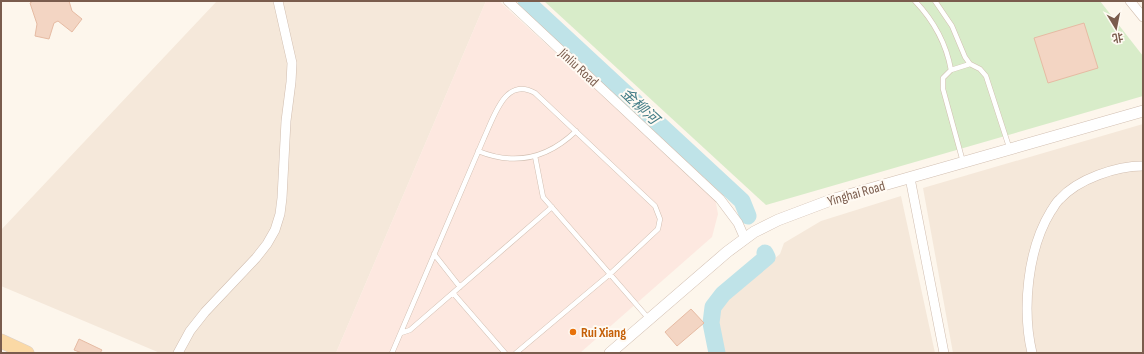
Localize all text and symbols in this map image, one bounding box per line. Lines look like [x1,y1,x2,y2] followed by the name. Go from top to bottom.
[1096,8,1136,48] north arrow
[1111,30,1124,45] text: 北
[554,44,602,90] street label: Jinliu Road
[617,84,665,131] water label: 金柳河
[825,177,887,210] street label: Yinghai Road
[581,324,626,341] place label: Rui Xiang
[568,327,578,337] marker: Rui Xiang

